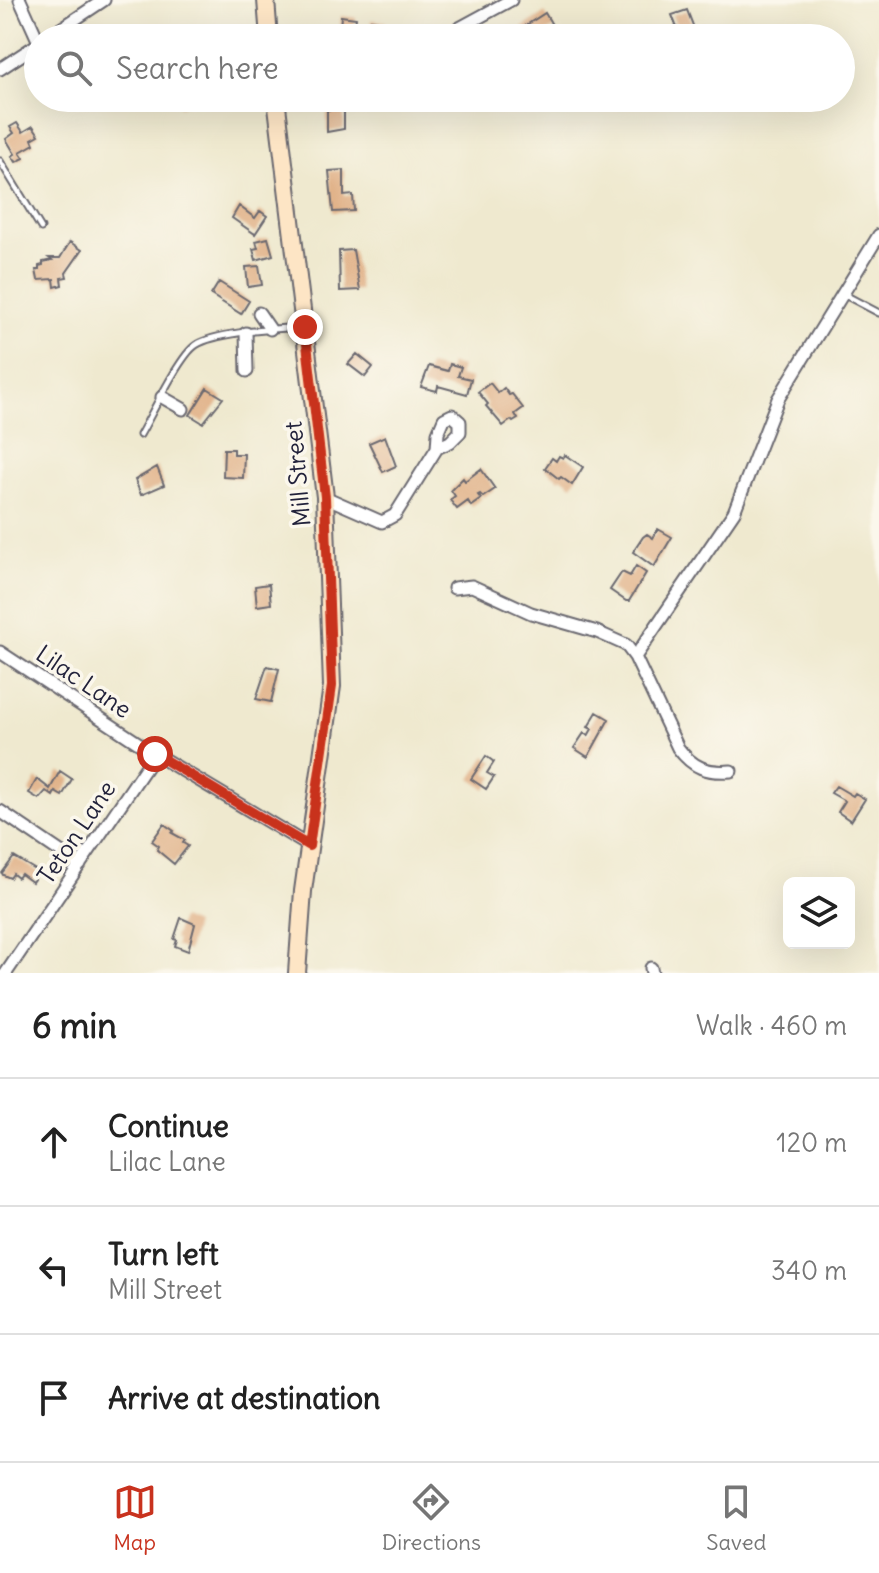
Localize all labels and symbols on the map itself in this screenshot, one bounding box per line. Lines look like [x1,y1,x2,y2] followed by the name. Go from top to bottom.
[287,309,323,345] route end
[277,420,317,528] street label: Mill Street
[31,638,137,724] street label: Lilac Lane
[137,736,173,772] route start
[30,775,122,889] street label: Teton Lane

